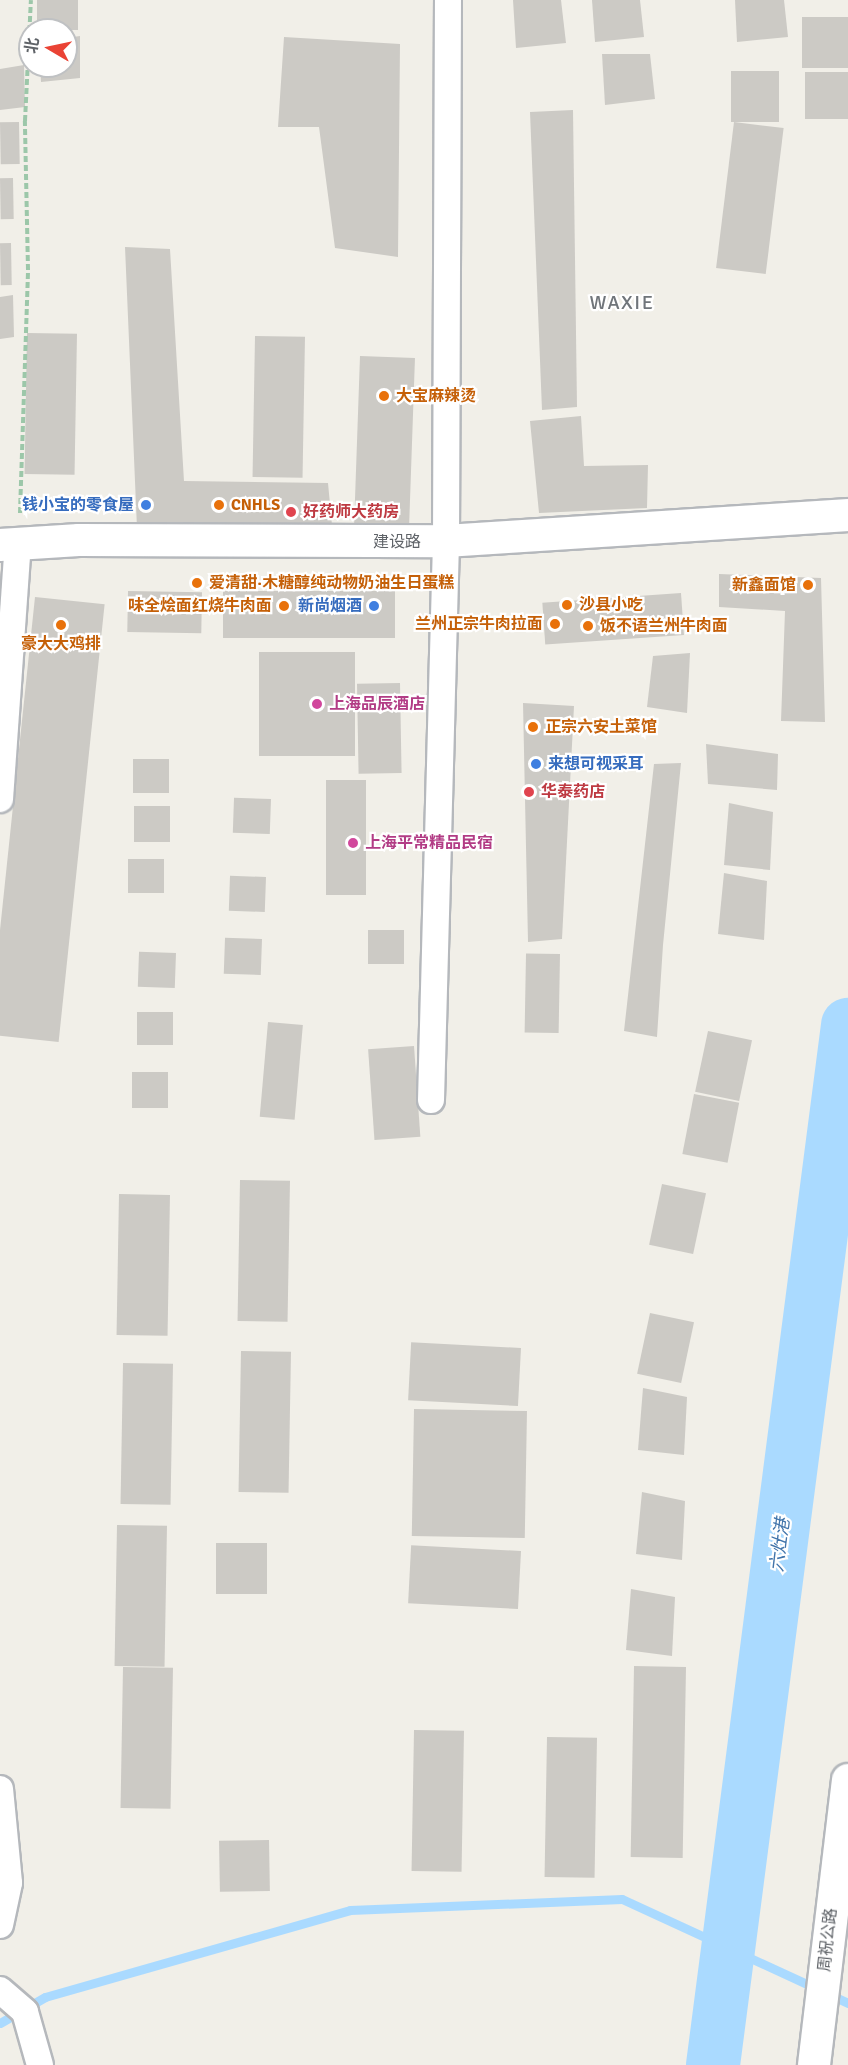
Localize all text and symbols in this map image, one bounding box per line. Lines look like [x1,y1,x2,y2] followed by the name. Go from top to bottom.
[18,18,78,78] north arrow
[21,36,43,55] text: 北
[589,290,655,314] district label: WAXIE
[396,386,476,406] place label: 大宝麻辣烫
[377,389,391,403] marker: 大宝麻辣烫
[22,495,134,515] place label: 钱小宝的零食屋
[231,495,280,515] place label: CNHLS
[139,498,153,512] marker: 钱小宝的零食屋
[212,498,226,512] marker: CNHLS
[303,502,399,522] place label: 好药师大药房
[284,505,298,519] marker: 好药师大药房
[373,532,421,552] street label: 建设路
[209,573,454,593] place label: 爱清甜·木糖醇纯动物奶油生日蛋糕
[732,575,796,595] place label: 新鑫面馆
[190,576,204,590] marker: 爱清甜·木糖醇纯动物奶油生日蛋糕
[801,578,815,592] marker: 新鑫面馆
[579,595,643,615] place label: 沙县小吃
[128,596,272,616] place label: 味全烩面红烧牛肉面
[298,596,362,616] place label: 新尚烟酒
[560,598,574,612] marker: 沙县小吃
[277,599,291,613] marker: 味全烩面红烧牛肉面
[367,599,381,613] marker: 新尚烟酒
[415,614,543,634] place label: 兰州正宗牛肉拉面
[600,616,728,636] place label: 饭不语兰州牛肉面
[548,617,562,631] marker: 兰州正宗牛肉拉面
[54,618,68,632] marker: 豪大大鸡排
[581,619,595,633] marker: 饭不语兰州牛肉面
[21,634,101,654] place label: 豪大大鸡排
[329,694,425,714] place label: 上海品辰酒店
[310,697,324,711] marker: 上海品辰酒店
[545,717,657,737] place label: 正宗六安土菜馆
[526,720,540,734] marker: 正宗六安土菜馆
[548,754,644,774] place label: 来想可视采耳
[529,757,543,771] marker: 来想可视采耳
[541,782,605,802] place label: 华泰药店
[522,785,536,799] marker: 华泰药店
[365,833,493,853] place label: 上海平常精品民宿
[346,836,360,850] marker: 上海平常精品民宿
[766,1517,794,1573] water label: 六灶港
[815,1907,841,1973] street label: 周祝公路

